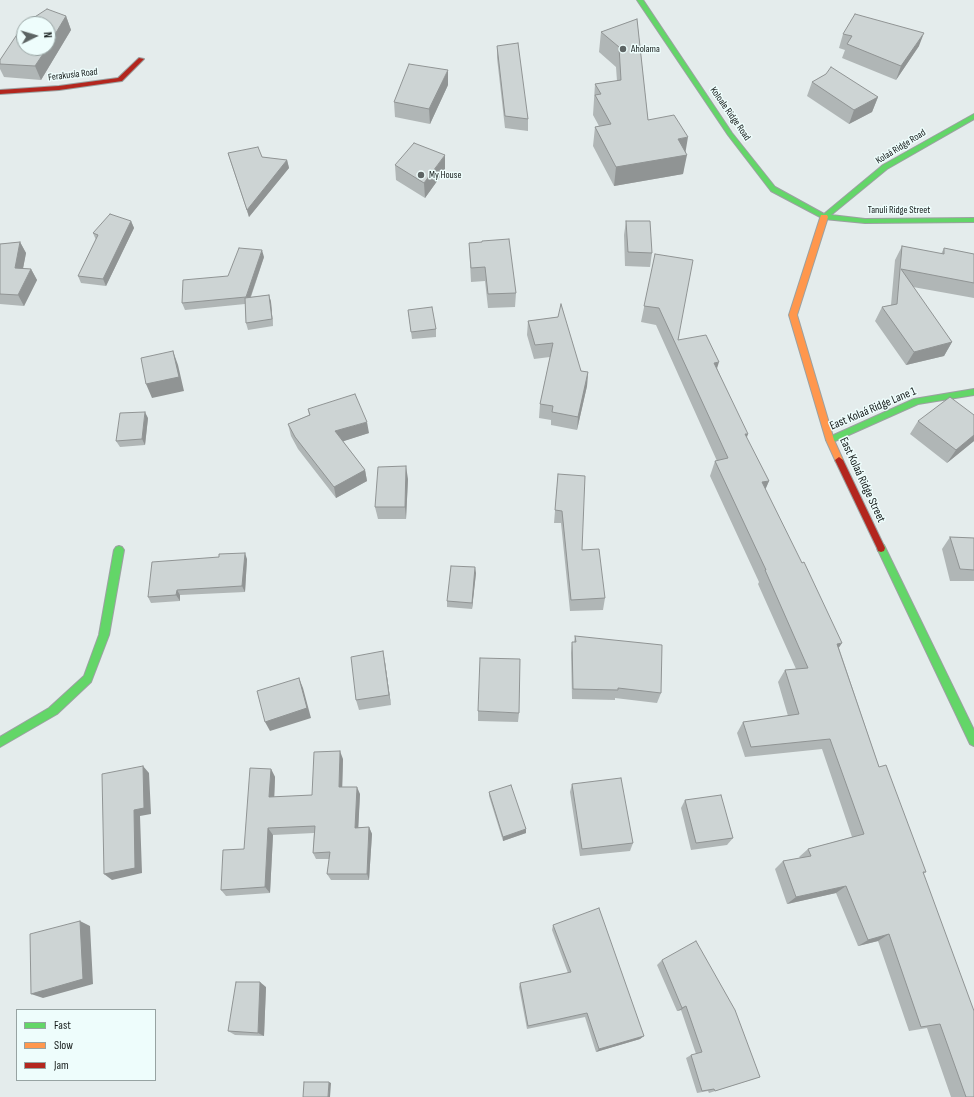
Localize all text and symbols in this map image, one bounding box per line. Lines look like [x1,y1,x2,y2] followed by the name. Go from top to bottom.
[16,16,56,56] north arrow
[41,32,54,38] text: N
[631,43,660,55] place label: Aholama
[618,44,628,54] marker: Aholama
[48,66,98,84] street label: Ferakusia Road
[707,85,753,143] street label: Koloale Ridge Road
[874,127,928,167] street label: Kolaá Ridge Road
[429,169,461,181] place label: My House
[416,170,426,180] marker: My House
[868,204,930,216] street label: Tanuli Ridge Street
[828,384,918,434] street label: East Kolaá Ridge Lane 1
[836,435,888,525] street label: East Kolaá Ridge Street
[16,1009,156,1081] legend
[54,1018,71,1033] text: Fast
[54,1038,73,1053] text: Slow
[54,1058,69,1073] text: Jam

